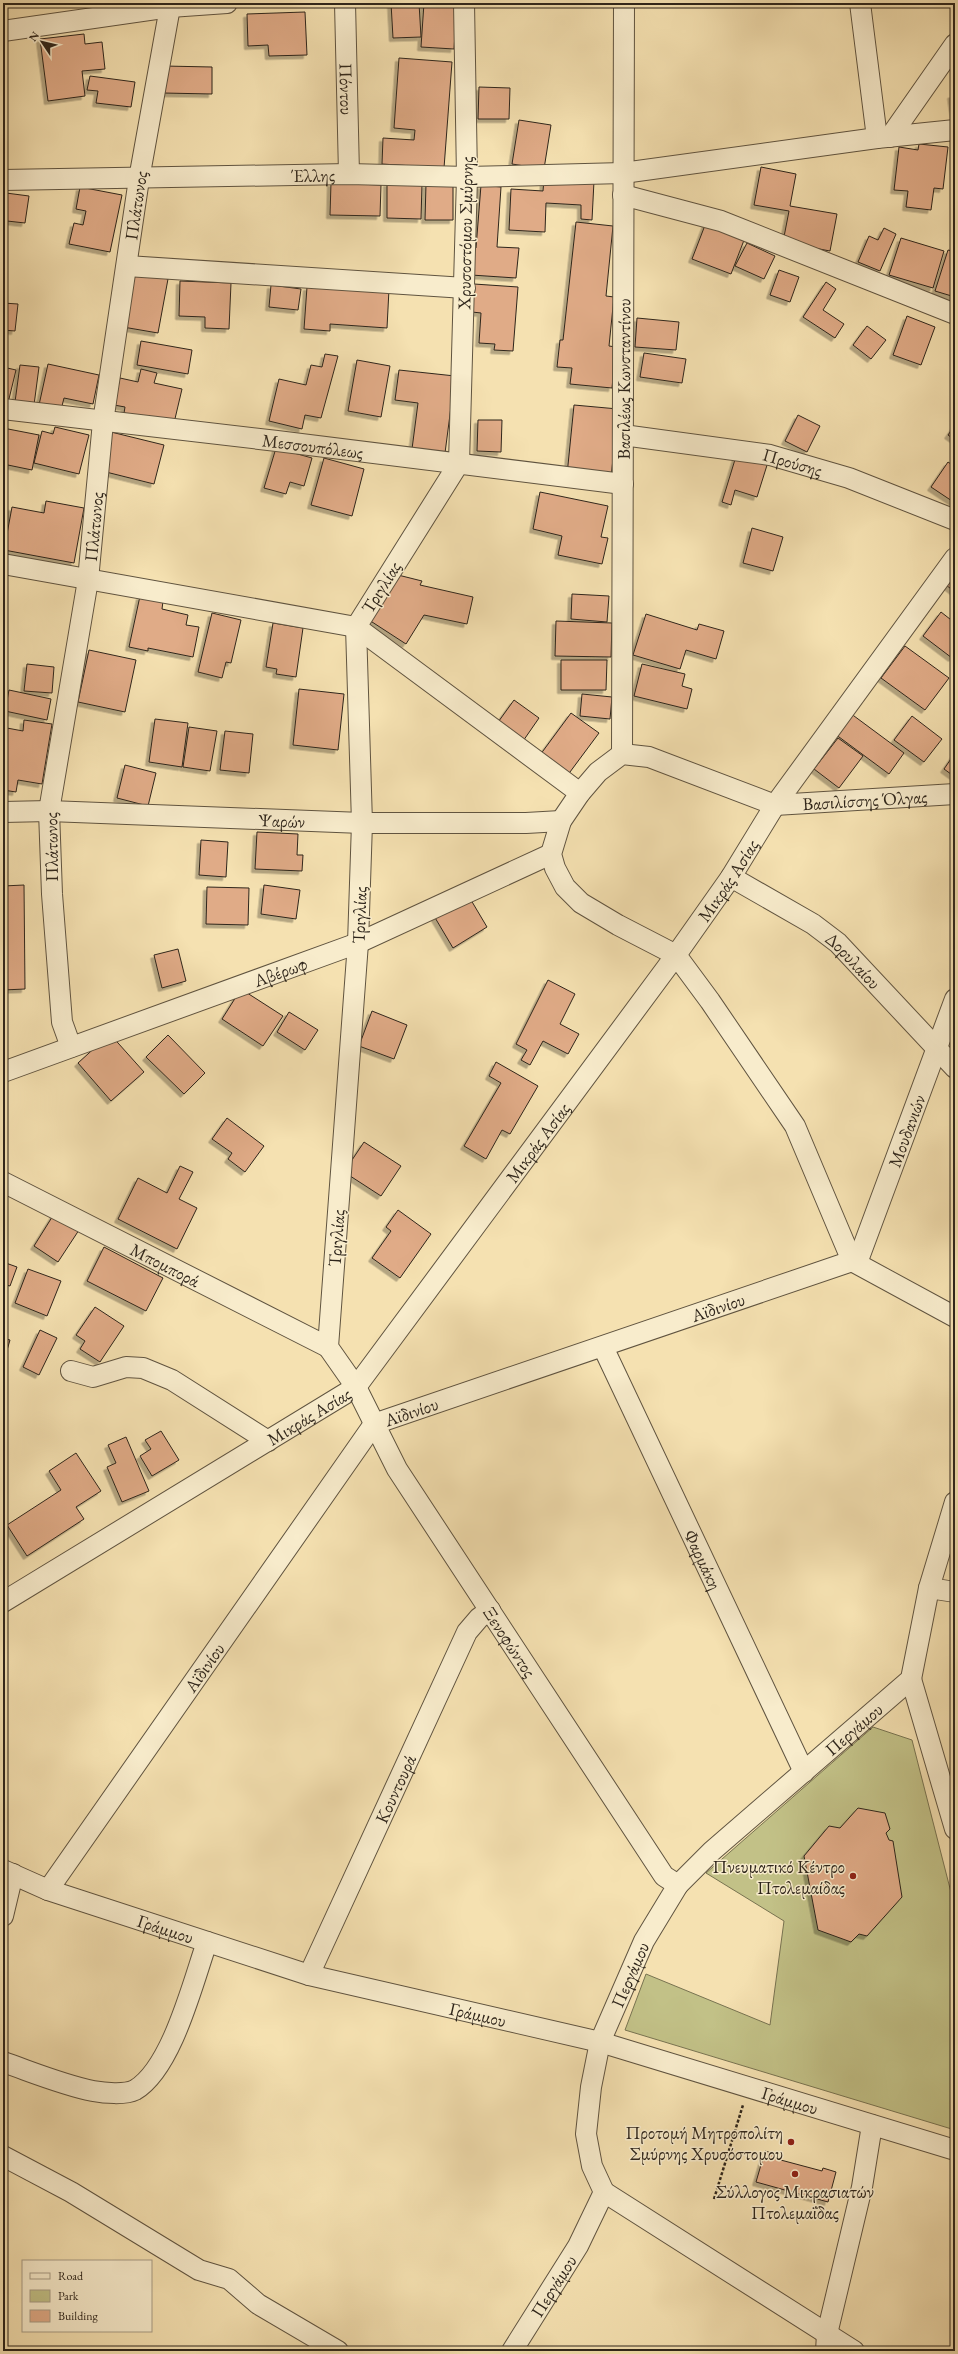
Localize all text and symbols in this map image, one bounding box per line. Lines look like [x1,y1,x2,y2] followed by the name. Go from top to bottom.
[22,22,62,62] north arrow
[26,29,42,44] text: N
[335,63,359,115] street label: Πόντου
[452,156,478,311] street label: Χρυσοστόμου Σμύρνης
[291,163,335,187] street label: Έλλης
[119,169,152,242] street label: Πλάτωνος
[611,298,635,460] street label: Βασιλέως Κωνσταντίνου
[261,428,365,463] street label: Μεσσουπόλεως
[760,442,825,481] street label: Προύσης
[78,491,108,562] street label: Πλάτωνος
[356,557,406,617] street label: Τριγλίας
[802,784,928,815] street label: Βασιλίσσης Όλγας
[258,808,306,832] street label: Ψαρών
[39,812,63,882] street label: Πλάτωνος
[692,834,763,926] street label: Μικράς Ασίας
[347,886,371,944] street label: Τριγλίας
[821,926,886,994] street label: Δορυλαίου
[249,951,310,992] street label: Αβέρωφ
[882,1091,930,1170] street label: Μουδανιών
[500,1097,575,1187] street label: Μικράς Ασίας
[323,1209,349,1267] street label: Τριγλίας
[127,1237,205,1292] street label: Μπομπορά
[687,1287,748,1327] street label: Αϊδινίου
[262,1381,355,1450] street label: Μικράς Ασίας
[380,1392,441,1431] street label: Αϊδινίου
[679,1526,727,1593] street label: Φαρμάκη
[479,1602,542,1681] street label: Ξενοφώντος
[178,1638,229,1697] street label: Αϊδινίου
[820,1697,887,1760] street label: Περγάμου
[369,1750,421,1827] street label: Κουντουρά
[712,1855,845,1899] place label: Πνευματικό Κέντρο Πτολεμαίδας
[848,1871,858,1881] marker: Πνευματικό Κέντρο Πτολεμαίδας
[135,1908,197,1948] street label: Γράμμου
[605,1938,654,2011] street label: Περγάμου
[447,1996,509,2032] street label: Γράμμου
[759,2080,821,2119] street label: Γράμμου
[625,2121,783,2165] place label: Προτομή Μητροπολίτη Σμύρνης Χρυσόστομου
[786,2137,796,2147] marker: Προτομή Μητροπολίτη Σμύρνης Χρυσόστομου
[790,2169,800,2179] marker: Σύλλογος Μικρασιατών Πτολεμαΐδας
[716,2180,874,2224] place label: Σύλλογος Μικρασιατών Πτολεμαΐδας
[525,2250,581,2321] street label: Περγάμου
[22,2260,152,2332] legend
[58,2268,84,2284] text: Road
[58,2288,79,2304] text: Park
[58,2308,99,2324] text: Building

